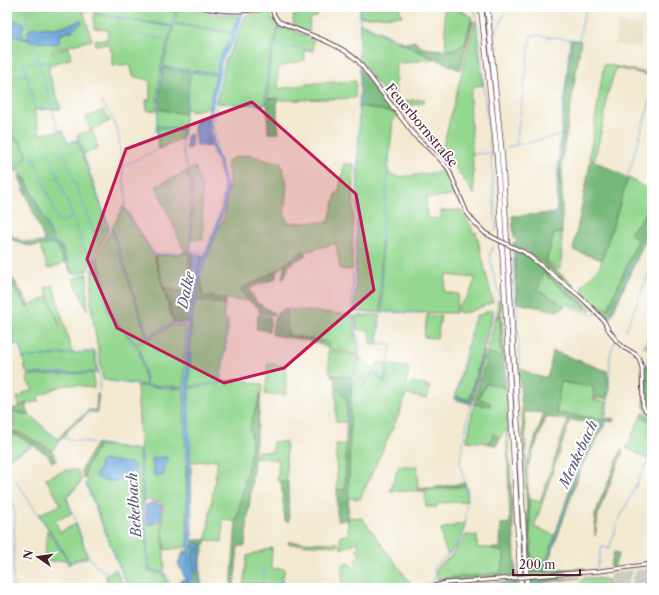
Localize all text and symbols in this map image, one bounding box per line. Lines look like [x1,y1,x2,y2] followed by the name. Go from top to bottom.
[382,80,462,170] street label: Feuerbornstraße
[173,269,199,311] water label: Dalke
[554,417,602,492] water label: Menkebach
[123,472,145,539] water label: Bekelbach
[18,537,58,577] north arrow
[20,548,36,561] text: N
[513,551,580,577] scale bar
[519,557,556,572] text: 200 m

